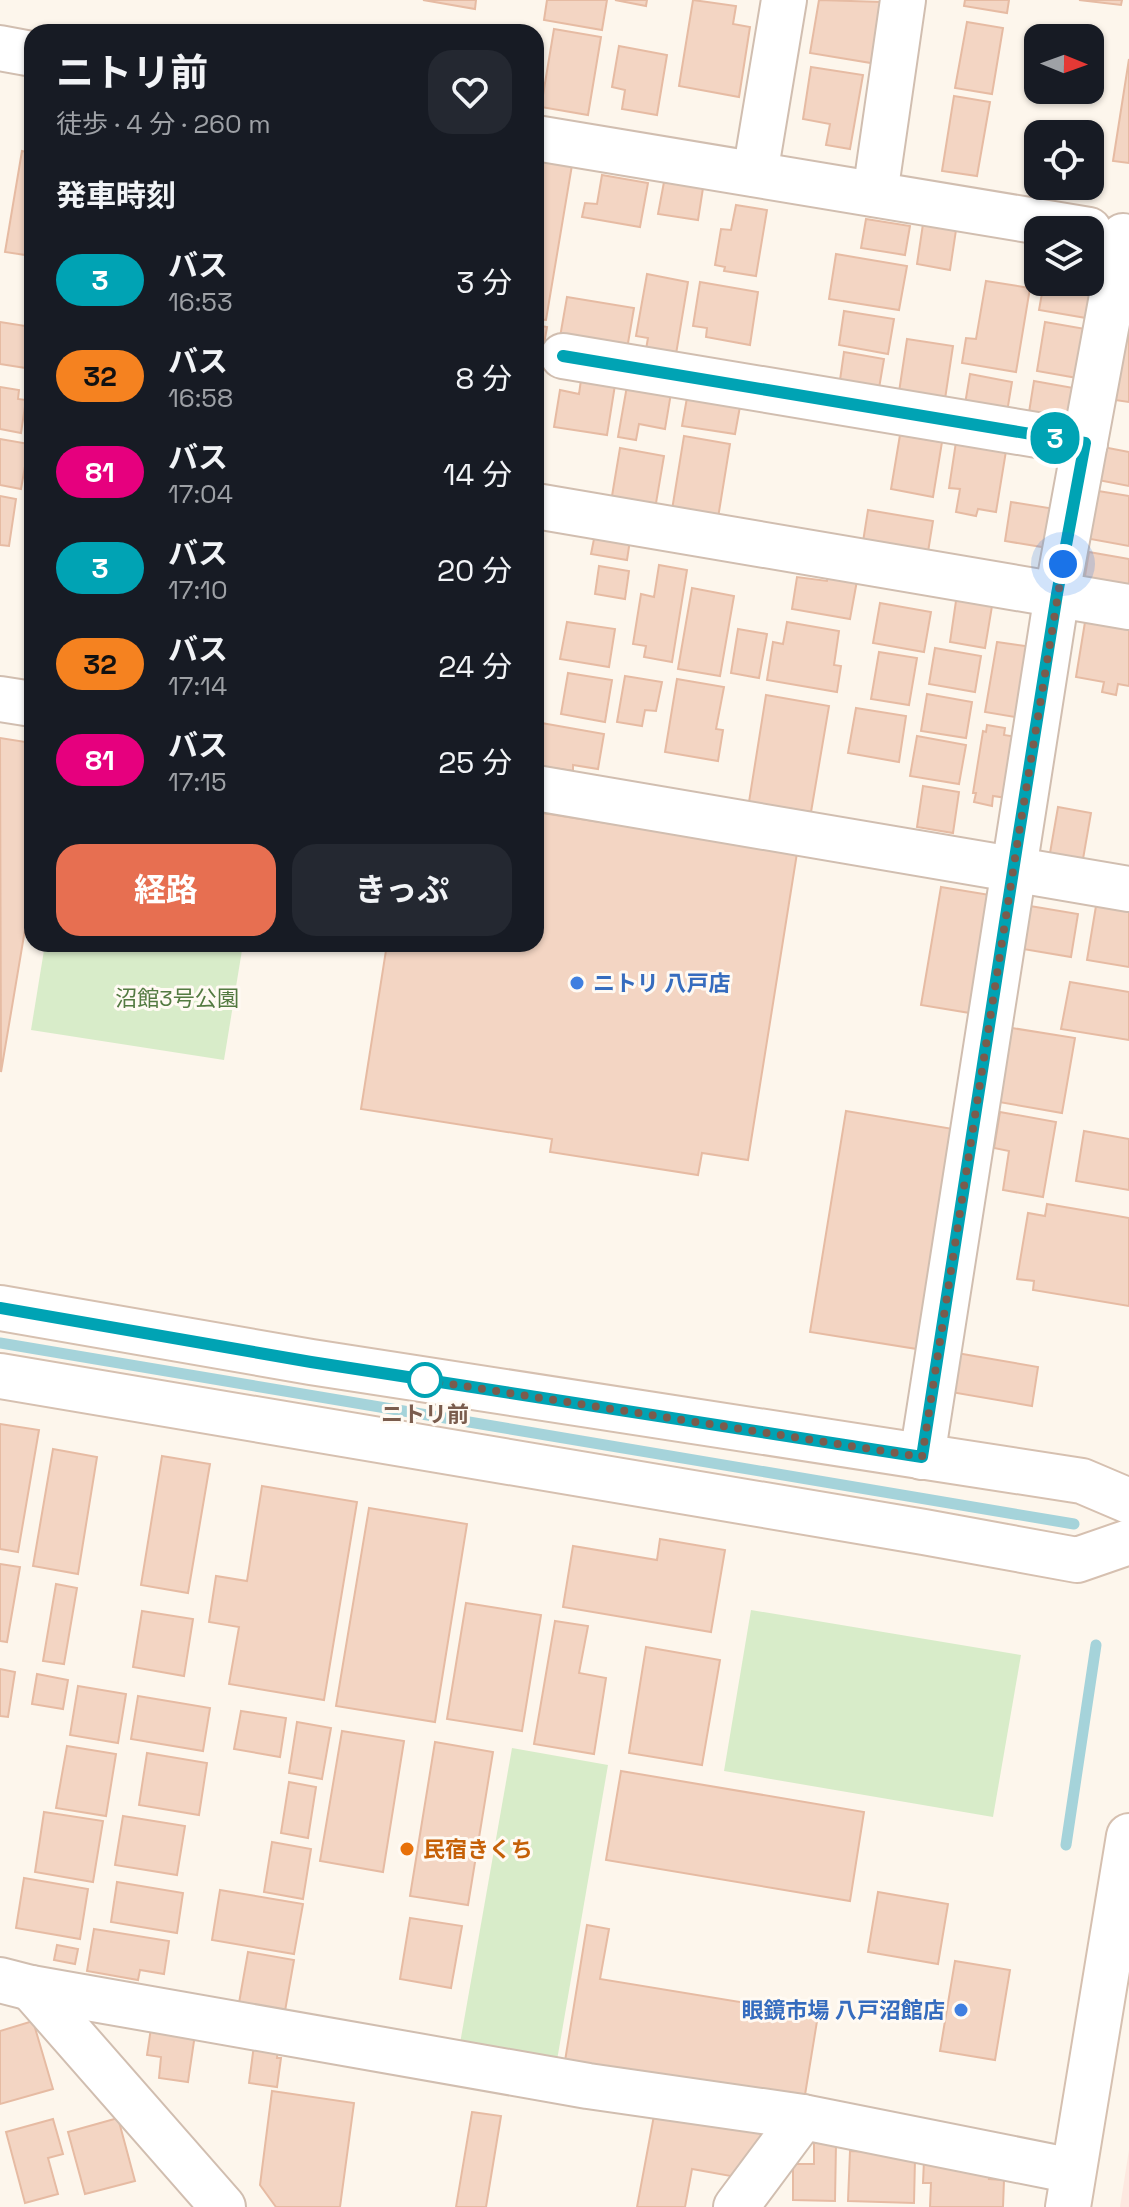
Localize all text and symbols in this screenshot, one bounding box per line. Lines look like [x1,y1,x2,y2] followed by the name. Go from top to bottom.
[1024,24,1104,104] north arrow
[1024,24,1104,296] map controls
[56,49,208,97] text: ニトリ前
[428,50,512,134] button: heart
[56,107,271,141] text: 徒歩 · 4 分 · 260 m
[1024,120,1104,200] button: locate
[56,176,176,215] text: 発車時刻
[1024,216,1104,296] button: layers
[168,246,228,285] text: バス
[91,262,109,298] text: 3
[456,263,512,302] text: 3 分
[168,285,233,319] text: 16:53
[168,342,228,381] text: バス
[83,358,117,394] text: 32
[456,359,512,398] text: 8 分
[168,381,233,415] text: 16:58
[1029,412,1081,464] line badge: 3
[1046,420,1064,456] text: 3
[168,438,228,477] text: バス
[85,454,115,490] text: 81
[443,455,512,494] text: 14 分
[168,477,233,511] text: 17:04
[168,534,228,573] text: バス
[1043,544,1083,584] your location
[91,550,109,586] text: 3
[437,551,512,590] text: 20 分
[168,573,228,607] text: 17:10
[168,630,228,669] text: バス
[83,646,117,682] text: 32
[438,647,512,686] text: 24 分
[168,669,227,703] text: 17:14
[168,726,228,765] text: バス
[85,742,115,778] text: 81
[438,743,512,782] text: 25 分
[168,765,227,799] text: 17:15
[56,844,276,936] button: 経路
[292,844,512,936] button: きっぷ
[593,969,731,997] place label: ニトリ 八戸店
[568,974,586,992] marker: ニトリ 八戸店
[115,984,239,1012] park label: 沼館3号公園
[408,1363,442,1397] marker: ニトリ前
[381,1400,469,1428] place label: ニトリ前
[423,1835,533,1863] place label: 民宿きくち
[398,1840,416,1858] marker: 民宿きくち
[741,1996,945,2024] place label: 眼鏡市場 八戸沼館店
[952,2001,970,2019] marker: 眼鏡市場 八戸沼館店

